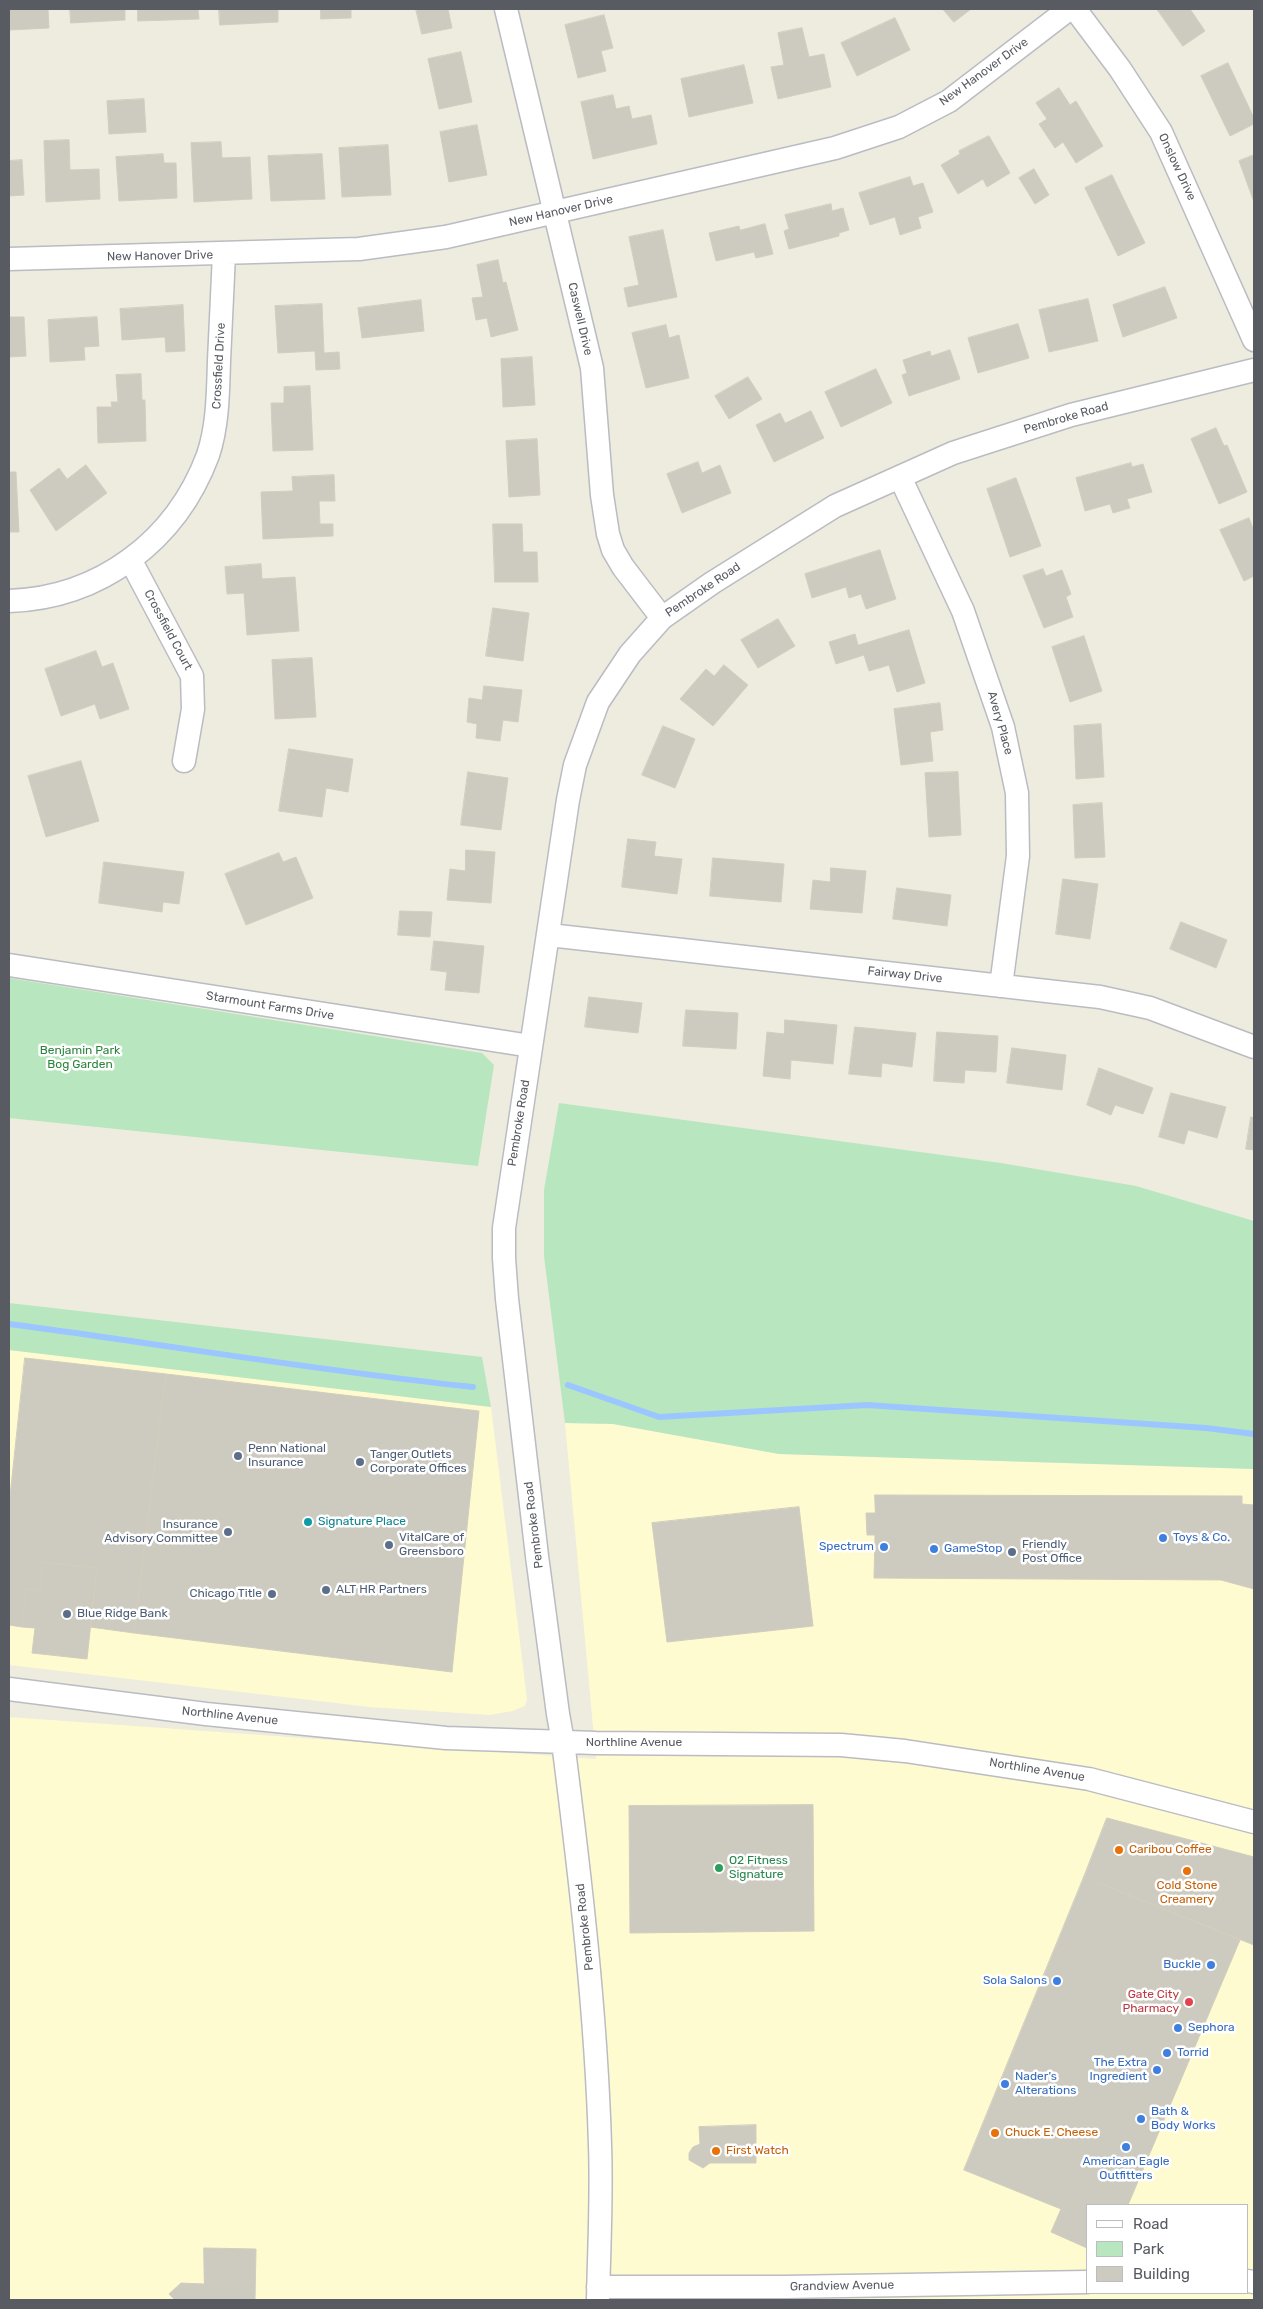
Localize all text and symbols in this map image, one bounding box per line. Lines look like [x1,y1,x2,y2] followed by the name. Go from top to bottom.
[937,35,1031,109] street label: New Hanover Drive
[1155,131,1199,203] street label: Onslow Drive
[508,192,614,230] street label: New Hanover Drive
[107,248,213,264] street label: New Hanover Drive
[565,281,595,357] street label: Caswell Drive
[210,322,228,410] street label: Crossfield Drive
[1022,399,1110,437] street label: Pembroke Road
[663,560,743,620] street label: Pembroke Road
[141,587,195,673] street label: Crossfield Court
[984,690,1016,756] street label: Avery Place
[867,964,943,986] street label: Fairway Drive
[205,989,335,1023] street label: Starmount Farms Drive
[40,1044,120,1072] park label: Benjamin Park Bog Garden
[505,1079,533,1167] street label: Pembroke Road
[248,1442,326,1470] place label: Penn National Insurance
[370,1448,467,1476] place label: Tanger Outlets Corporate Offices
[232,1450,244,1462] marker: Penn National Insurance
[354,1456,366,1468] marker: Tanger Outlets Corporate Offices
[522,1481,546,1569] street label: Pembroke Road
[318,1515,406,1529] place label: Signature Place
[302,1516,314,1528] marker: Signature Place
[104,1518,218,1546] place label: Insurance Advisory Committee
[222,1526,234,1538] marker: Insurance Advisory Committee
[399,1531,464,1559] place label: VitalCare of Greensboro
[1173,1531,1230,1545] place label: Toys & Co.
[1157,1532,1169,1544] marker: Toys & Co.
[1022,1538,1082,1566] place label: Friendly Post Office
[383,1539,395,1551] marker: VitalCare of Greensboro
[819,1540,874,1554] place label: Spectrum
[878,1541,890,1553] marker: Spectrum
[944,1542,1002,1556] place label: GameStop
[928,1543,940,1555] marker: GameStop
[1006,1546,1018,1558] marker: Friendly Post Office
[336,1583,427,1597] place label: ALT HR Partners
[320,1584,332,1596] marker: ALT HR Partners
[189,1587,262,1601] place label: Chicago Title
[266,1588,278,1600] marker: Chicago Title
[77,1607,168,1621] place label: Blue Ridge Bank
[61,1608,73,1620] marker: Blue Ridge Bank
[181,1704,279,1728] street label: Northline Avenue
[586,1736,682,1750] street label: Northline Avenue
[988,1755,1086,1785] street label: Northline Avenue
[1129,1843,1212,1857] place label: Caribou Coffee
[1113,1844,1125,1856] marker: Caribou Coffee
[729,1854,788,1882] place label: O2 Fitness Signature
[713,1862,725,1874] marker: O2 Fitness Signature
[1181,1865,1193,1877] marker: Cold Stone Creamery
[1157,1879,1217,1907] place label: Cold Stone Creamery
[573,1883,597,1971] street label: Pembroke Road
[1163,1958,1201,1972] place label: Buckle
[1205,1959,1217,1971] marker: Buckle
[983,1974,1047,1988] place label: Sola Salons
[1051,1975,1063,1987] marker: Sola Salons
[1122,1988,1179,2016] place label: Gate City Pharmacy
[1183,1996,1195,2008] marker: Gate City Pharmacy
[1188,2021,1235,2035] place label: Sephora
[1172,2022,1184,2034] marker: Sephora
[1177,2046,1209,2060] place label: Torrid
[1161,2047,1173,2059] marker: Torrid
[1089,2056,1147,2084] place label: The Extra Ingredient
[1151,2064,1163,2076] marker: The Extra Ingredient
[1015,2070,1076,2098] place label: Nader's Alterations
[999,2078,1011,2090] marker: Nader's Alterations
[1151,2105,1216,2133] place label: Bath & Body Works
[1135,2113,1147,2125] marker: Bath & Body Works
[1005,2126,1098,2140] place label: Chuck E. Cheese
[989,2127,1001,2139] marker: Chuck E. Cheese
[1120,2141,1132,2153] marker: American Eagle Outfitters
[726,2144,789,2158] place label: First Watch
[710,2145,722,2157] marker: First Watch
[1082,2155,1170,2183] place label: American Eagle Outfitters
[1086,2204,1248,2294] legend
[1133,2215,1169,2233] text: Road
[1133,2240,1164,2258] text: Park
[1133,2265,1190,2283] text: Building
[790,2278,894,2294] street label: Grandview Avenue

